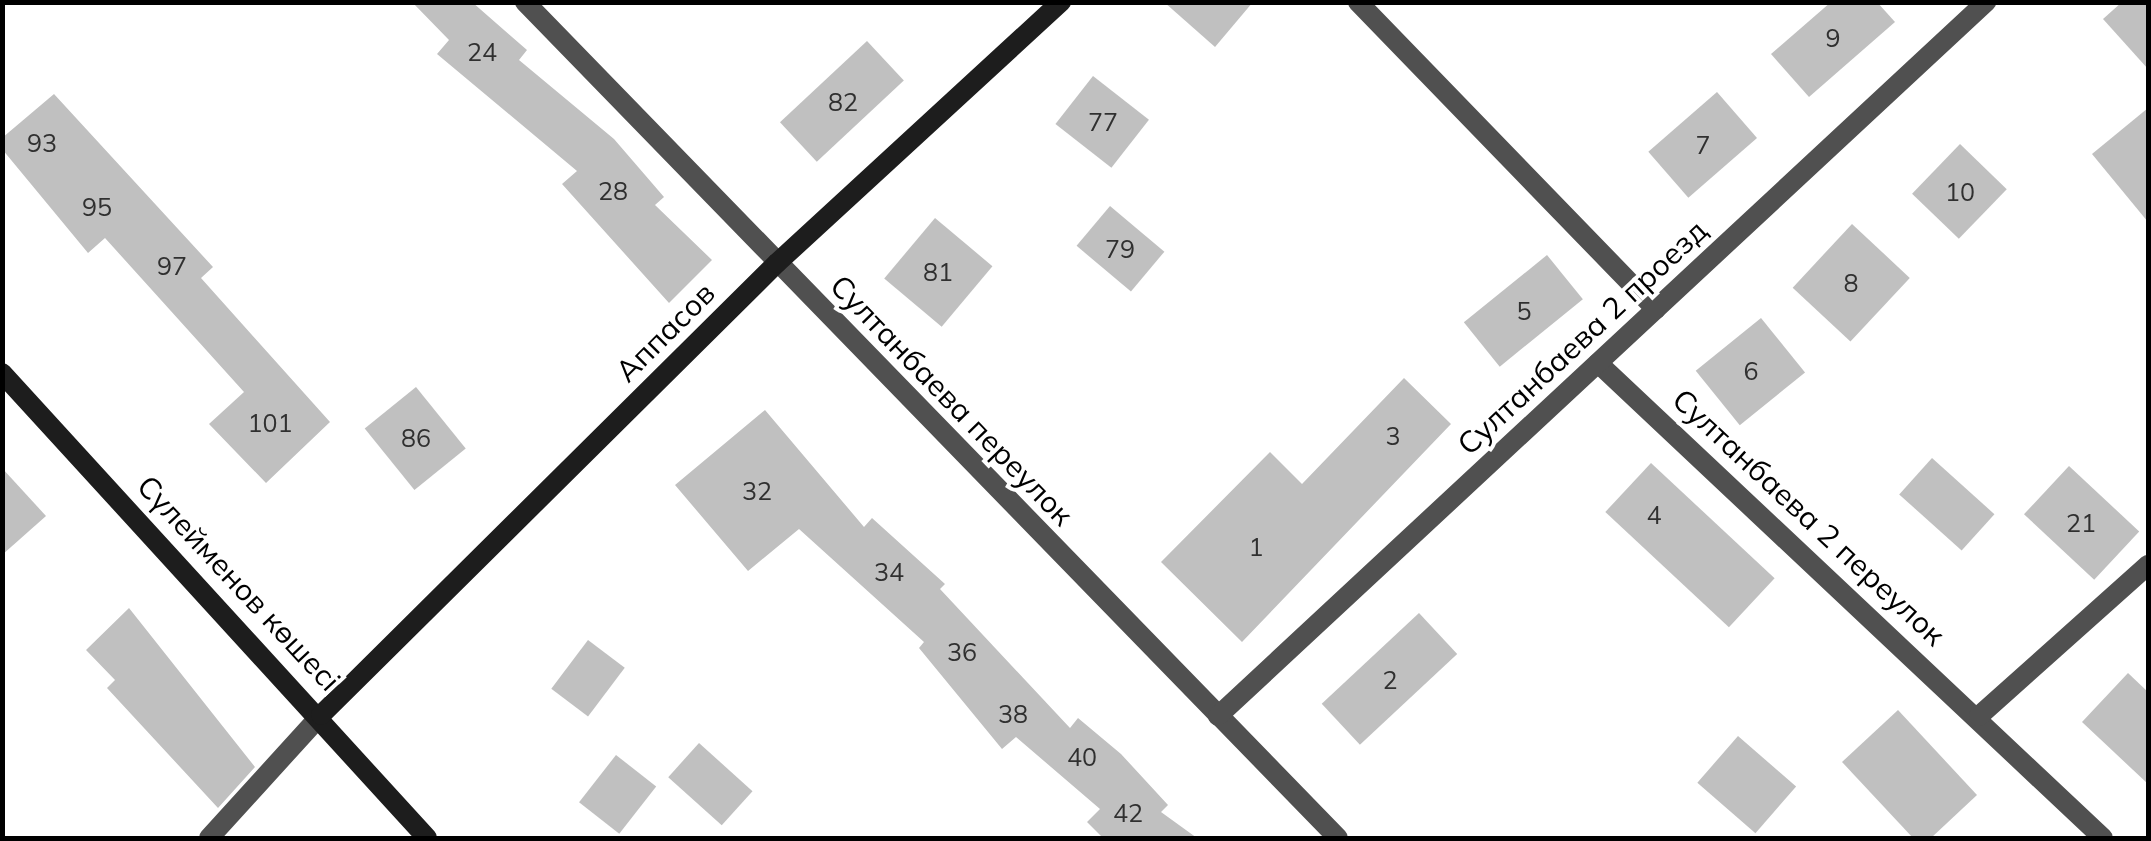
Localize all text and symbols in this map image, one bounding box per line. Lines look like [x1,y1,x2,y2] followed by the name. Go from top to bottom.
[1826,23,1840,53] house number: 9
[467,37,497,67] house number: 24
[828,87,858,117] house number: 82
[1088,107,1118,137] house number: 77
[27,128,57,158] house number: 93
[1696,130,1710,160] house number: 7
[598,176,628,206] house number: 28
[1945,177,1975,207] house number: 10
[82,192,112,222] house number: 95
[1450,212,1714,462] street label: Султанбаева 2 проезд
[1105,234,1135,264] house number: 79
[157,251,187,281] house number: 97
[923,257,953,287] house number: 81
[823,267,1081,533] street label: Султанбаева переулок
[1844,268,1858,298] house number: 8
[608,275,722,389] street label: Аппасов
[1517,296,1531,326] house number: 5
[1744,356,1758,386] house number: 6
[1665,381,1953,653] street label: Султанбаева 2 переулок
[248,408,292,438] house number: 101
[1386,421,1400,451] house number: 3
[401,423,431,453] house number: 86
[130,468,348,698] street label: Сүлейменов көшесі
[742,476,772,506] house number: 32
[1647,500,1661,530] house number: 4
[2066,508,2096,538] house number: 21
[1249,532,1263,562] house number: 1
[874,557,904,587] house number: 34
[947,637,977,667] house number: 36
[1383,665,1397,695] house number: 2
[998,699,1028,729] house number: 38
[1067,742,1097,772] house number: 40
[1113,798,1143,828] house number: 42

